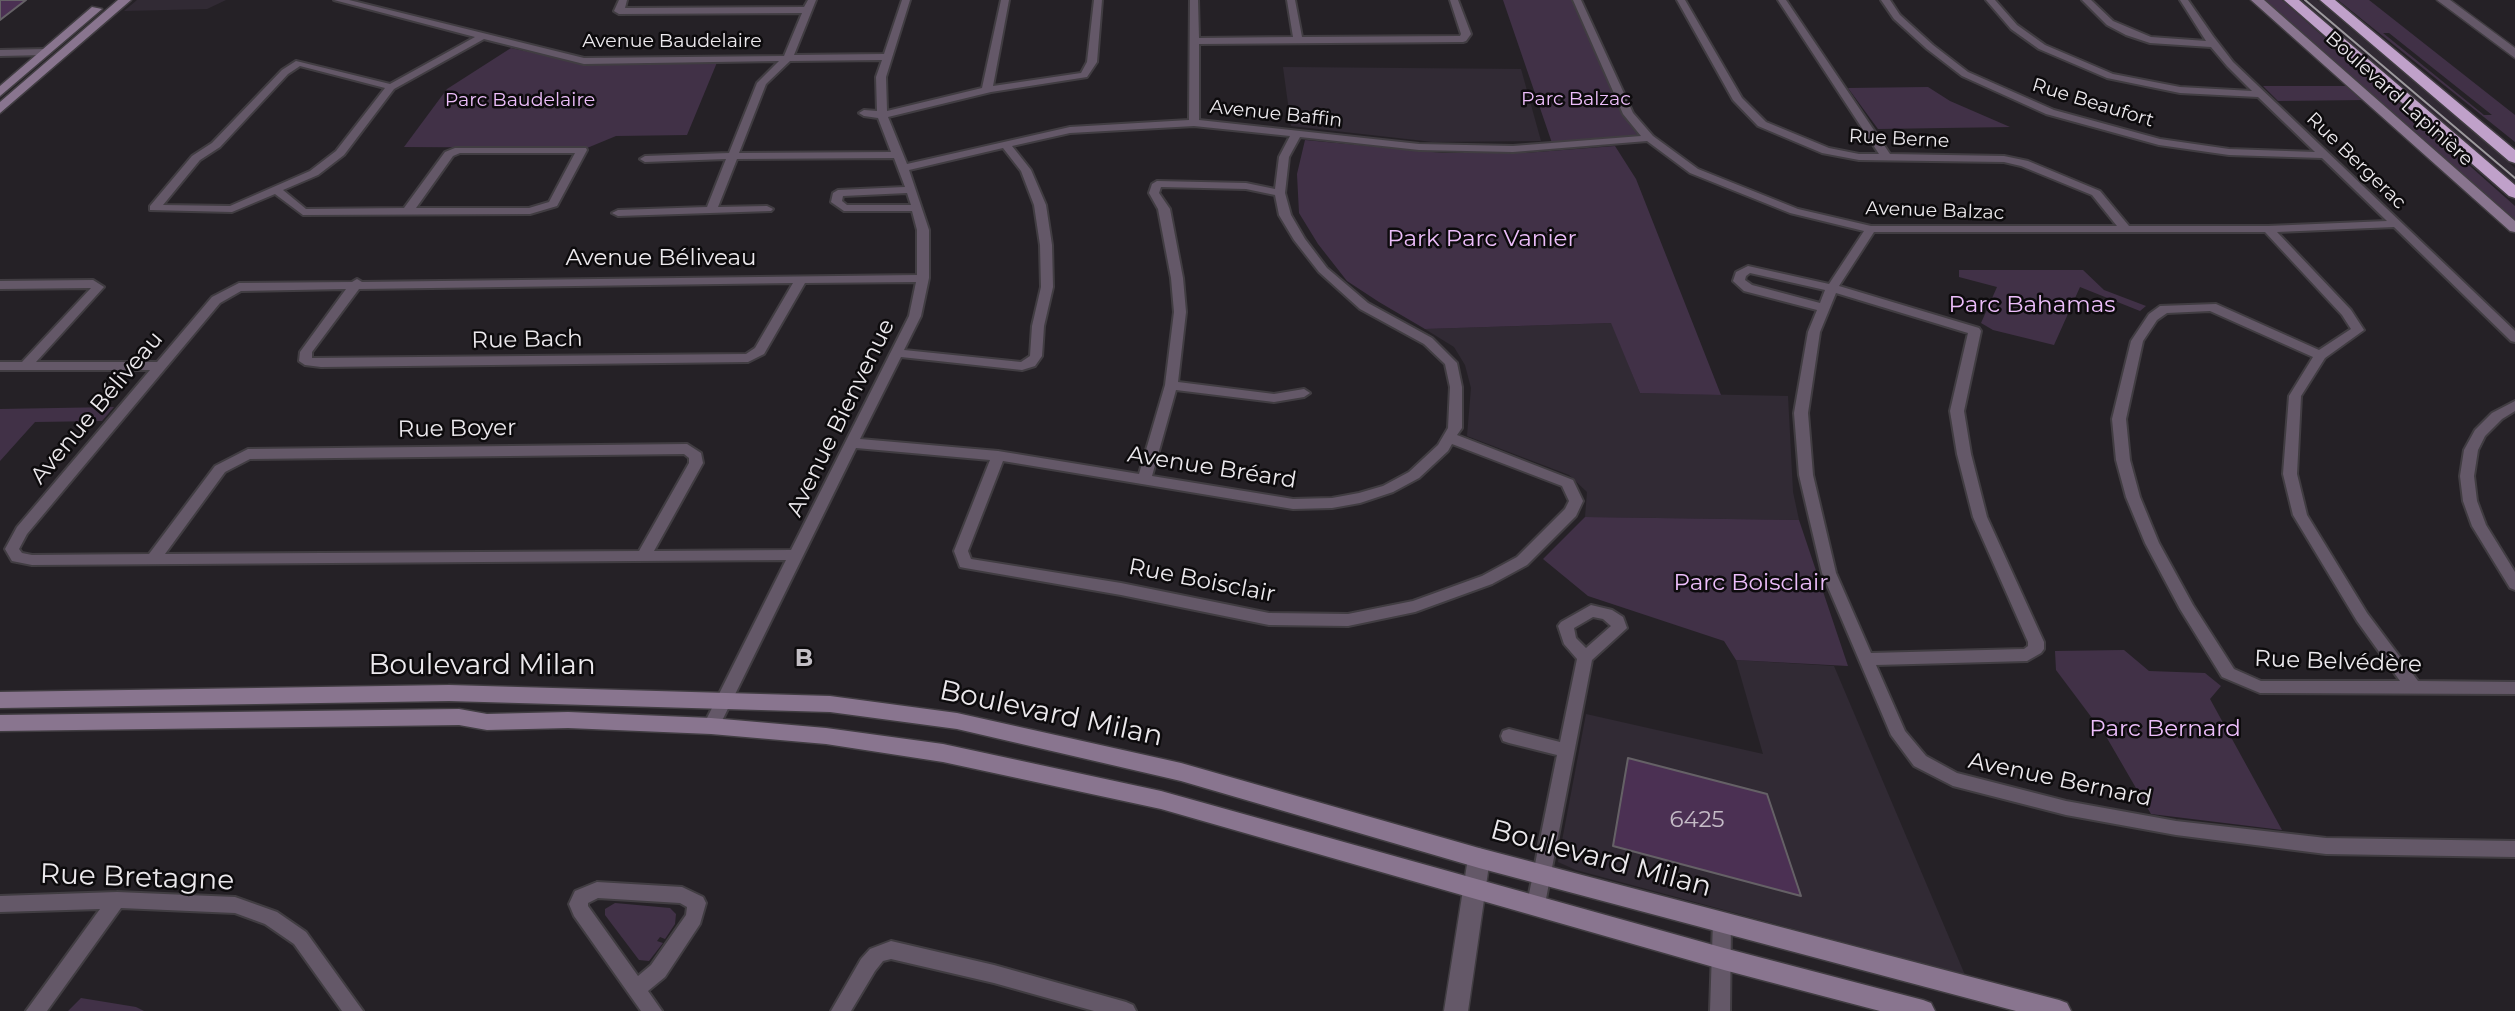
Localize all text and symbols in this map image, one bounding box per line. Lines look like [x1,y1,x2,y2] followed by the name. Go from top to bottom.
[2321,27,2477,171] street label: Boulevard Lapinière
[582,30,762,52] street label: Avenue Baudelaire
[2029,74,2157,132] street label: Rue Beaufort
[1521,88,1631,110] park label: Parc Balzac
[445,89,595,111] park label: Parc Baudelaire
[1209,96,1343,132] street label: Avenue Baffin
[2302,108,2410,214] street label: Rue Bergerac
[1848,125,1950,153] street label: Rue Berne
[1865,197,2005,225] street label: Avenue Balzac
[1387,225,1577,253] park label: Park Parc Vanier
[565,244,757,272] street label: Avenue Béliveau
[1949,291,2115,319] park label: Parc Bahamas
[781,315,901,521] street label: Avenue Bienvenue
[471,325,583,355] street label: Rue Bach
[25,326,169,490] street label: Avenue Béliveau
[397,414,517,444] street label: Rue Boyer
[1126,441,1298,495] street label: Avenue Bréard
[1126,553,1278,609] street label: Rue Boisclair
[1674,569,1828,597] park label: Parc Boisclair
[795,645,813,673] district label: B
[2254,645,2422,679] street label: Rue Belvédère
[368,649,596,683] street label: Boulevard Milan
[936,674,1166,754] street label: Boulevard Milan
[2089,715,2241,743] park label: Parc Bernard
[1966,747,2154,813] street label: Avenue Bernard
[1669,806,1725,834] house number: 6425
[1487,813,1715,905] street label: Boulevard Milan
[39,858,235,898] street label: Rue Bretagne

